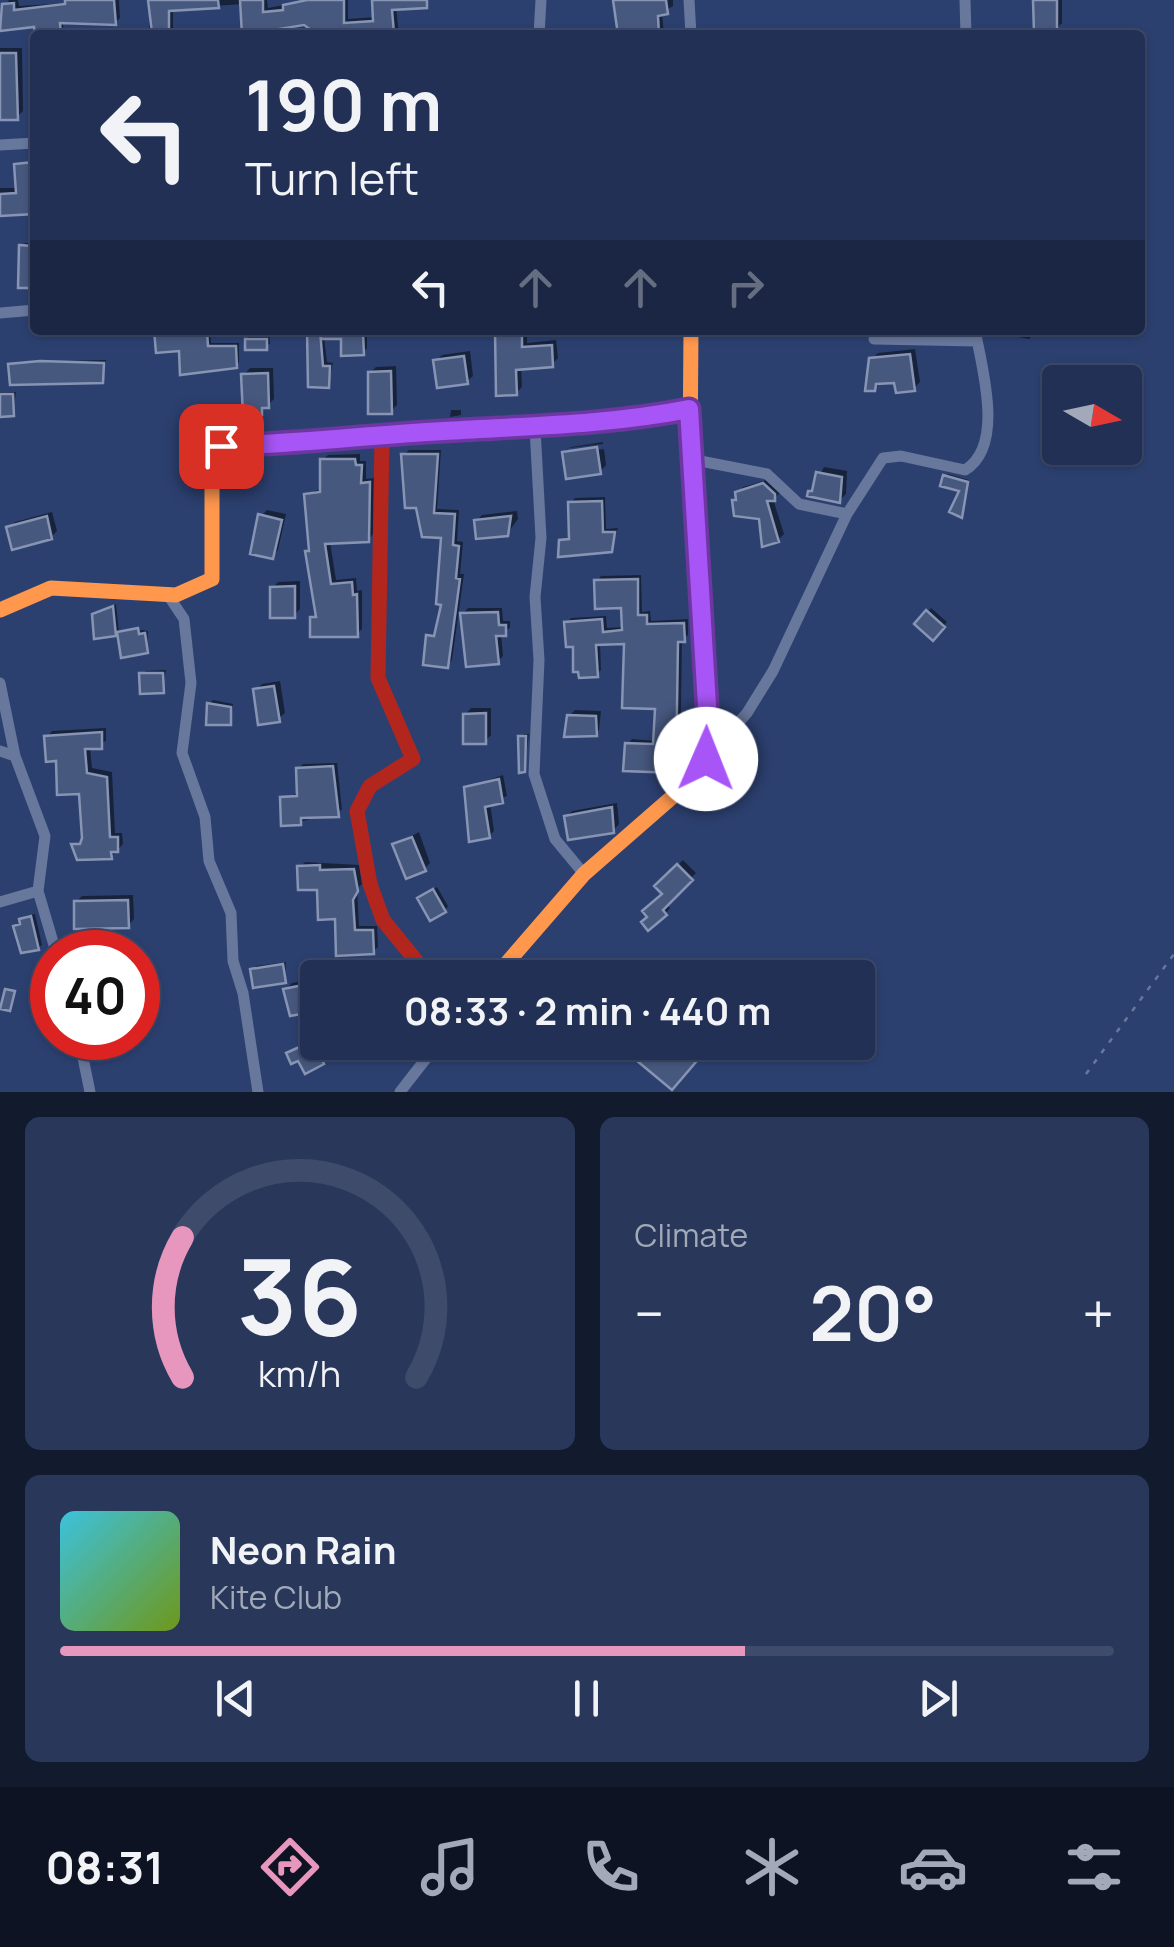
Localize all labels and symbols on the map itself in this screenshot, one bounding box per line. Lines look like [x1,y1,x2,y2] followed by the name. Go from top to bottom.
[1042,365,1142,465] north arrow
[179,404,264,489] pin
[654,707,758,811] position arrow
[30,930,160,1060] speed limit sign: 40

